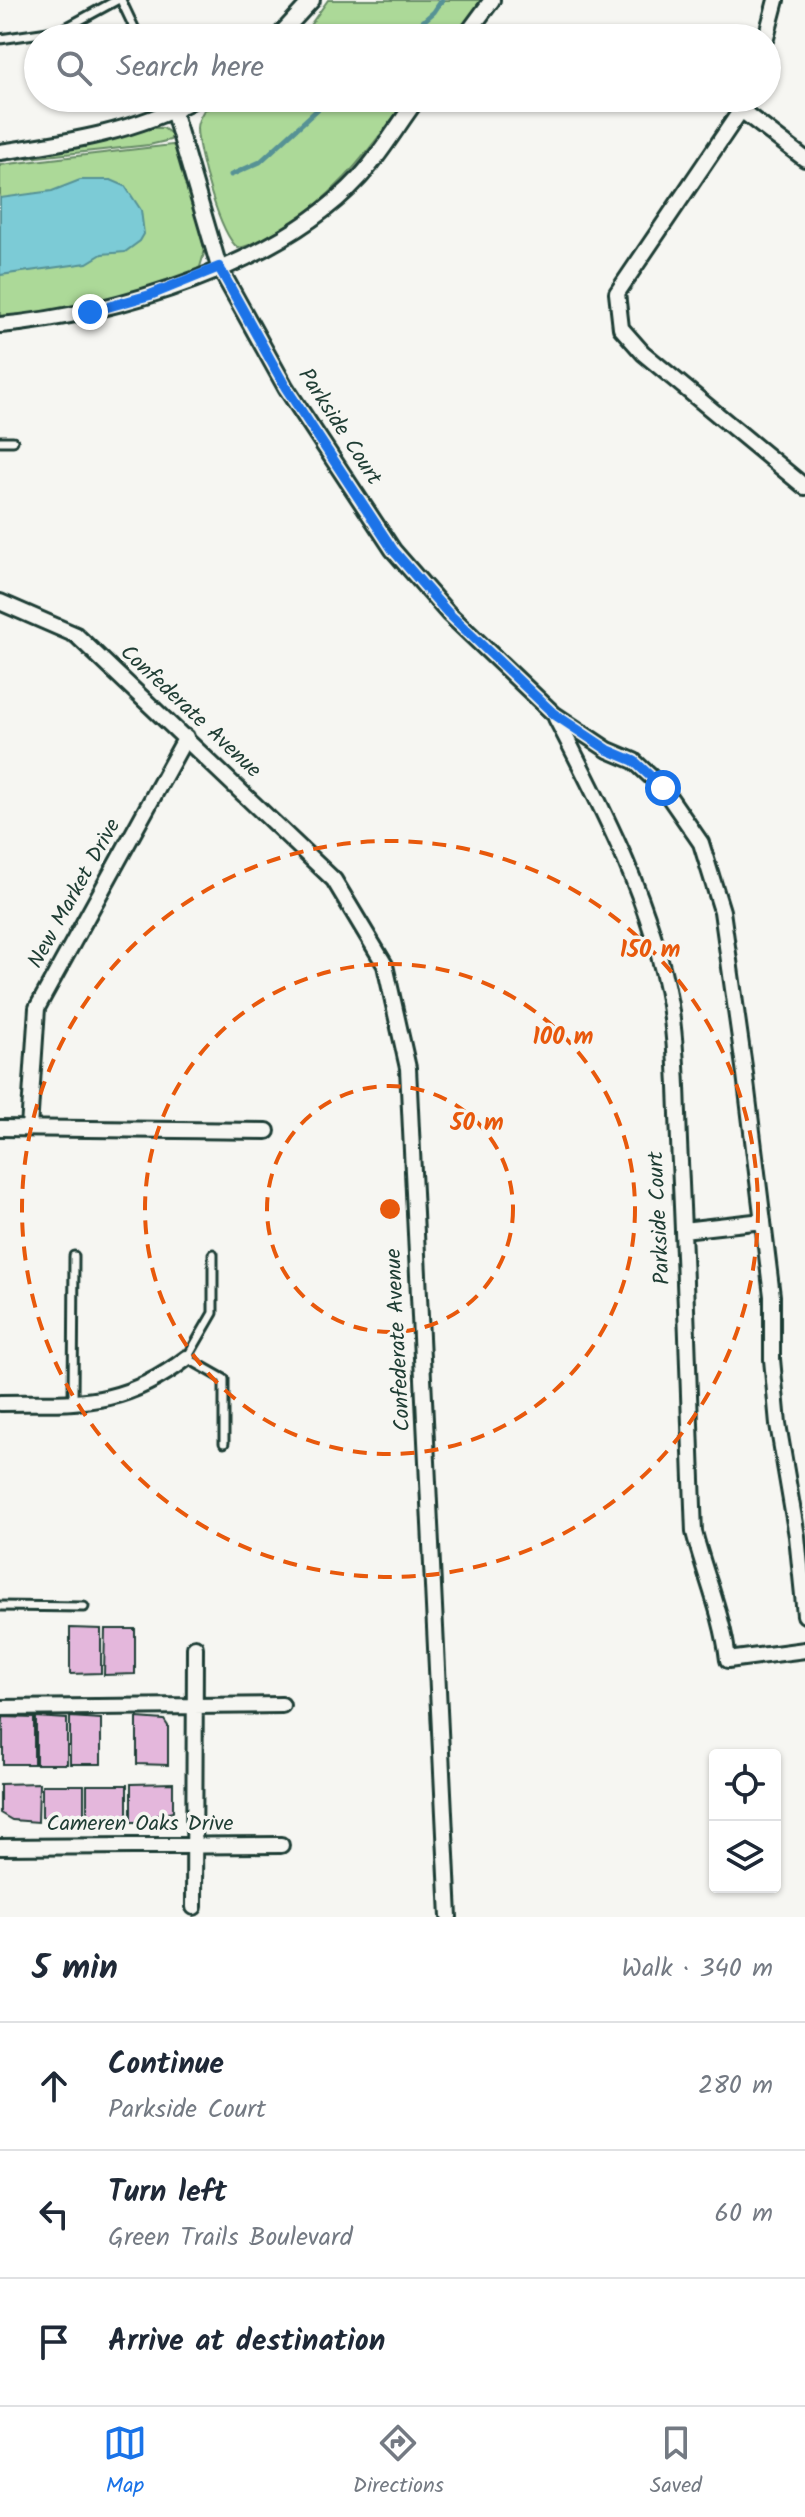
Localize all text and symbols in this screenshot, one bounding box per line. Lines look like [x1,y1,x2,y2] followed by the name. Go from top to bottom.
[24,24,781,112] search box
[116,44,264,92] text: Search here
[52,46,96,90] icon: search
[72,294,108,330] route end
[288,361,390,493] street label: Parkside Court
[111,637,269,787] street label: Confederate Avenue
[645,770,681,806] route start
[19,812,131,975] street label: New Market Drive
[620,931,680,970] text: 150 m
[533,1018,593,1057] text: 100 m
[449,1104,504,1143] text: 50 m
[639,1150,681,1286] street label: Parkside Court
[376,1195,404,1223] centre of rings
[377,1247,421,1433] street label: Confederate Avenue
[709,1749,781,1893] map controls
[709,1749,781,1821] button: locate
[47,1807,234,1842] street label: Cameren Oaks Drive
[709,1821,781,1893] button: layers
[32,1942,118,1996] text: 5 min
[622,1948,773,1990] text: Walk · 340 m
[108,2041,224,2089] text: Continue
[32,2064,76,2108] icon: ahead
[698,2065,773,2107] text: 280 m
[108,2089,266,2131] text: Parkside Court
[108,2169,227,2217] text: Turn left
[32,2192,76,2236] icon: left
[714,2193,773,2235] text: 60 m
[108,2217,353,2259] text: Green Trails Boulevard
[108,2318,385,2366] text: Arrive at destination
[32,2320,76,2364] icon: arrive
[103,2421,147,2504] tab: Map
[353,2421,444,2504] tab: Directions
[650,2421,702,2504] tab: Saved

